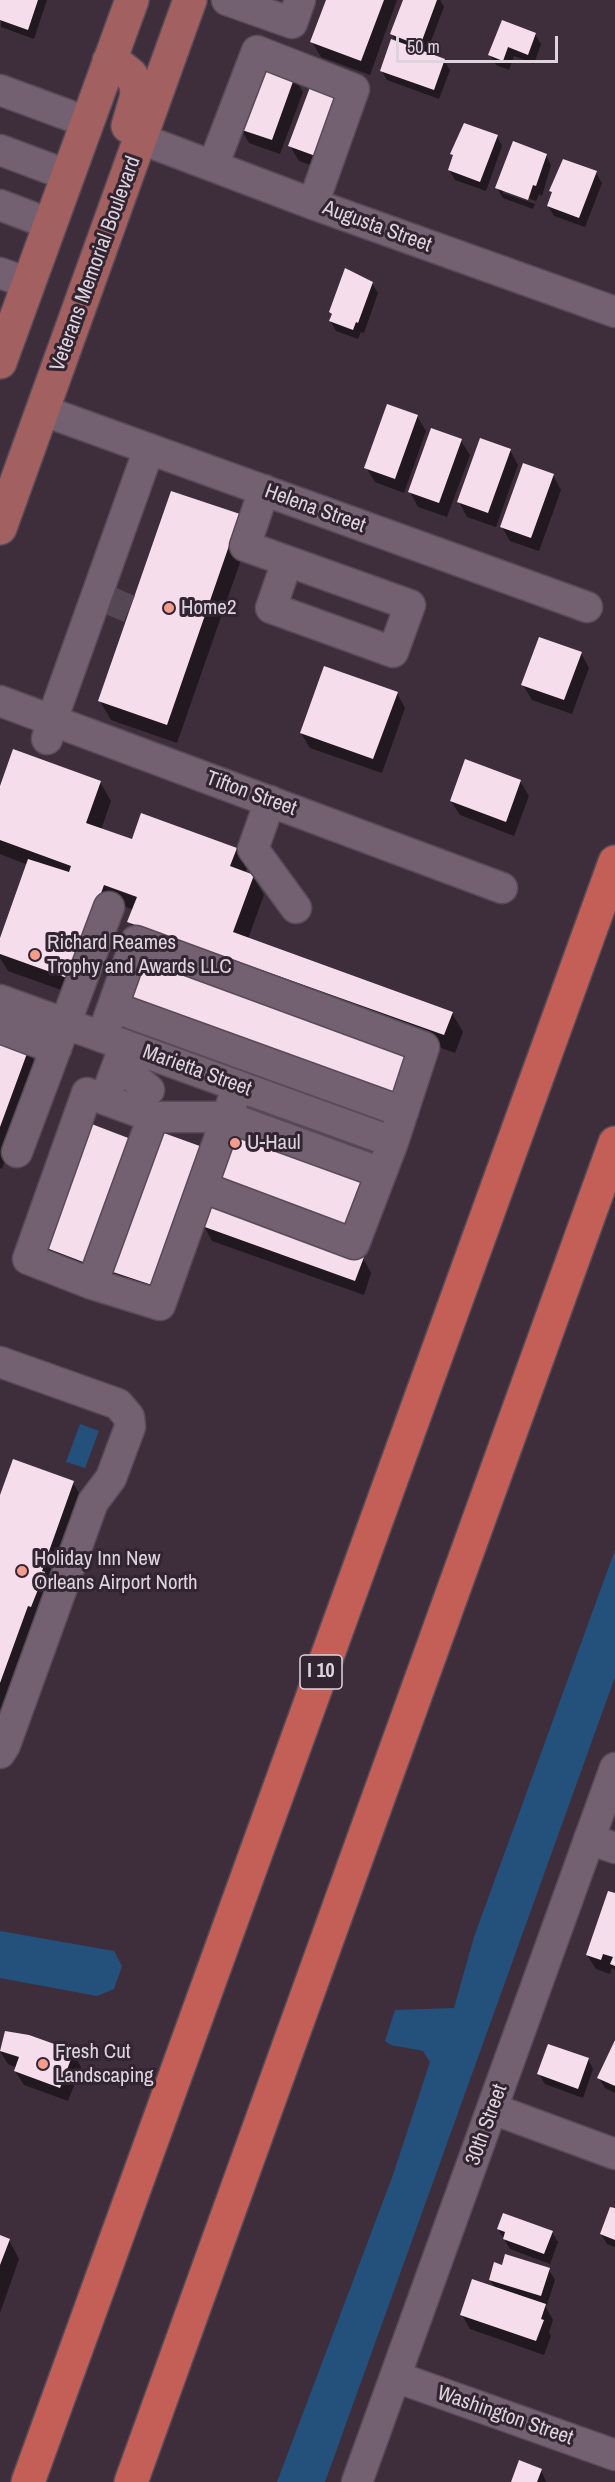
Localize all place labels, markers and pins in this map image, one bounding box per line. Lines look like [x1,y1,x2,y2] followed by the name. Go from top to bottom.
[181,595,237,621] place label: Home2
[162,601,176,615] marker: Home2
[47,930,232,980] place label: Richard Reames Trophy and Awards LLC
[28,948,42,962] marker: Richard Reames Trophy and Awards LLC
[247,1130,301,1156] place label: U-Haul
[228,1136,242,1150] marker: U-Haul
[34,1546,198,1596] place label: Holiday Inn New Orleans Airport North
[15,1564,29,1578] marker: Holiday Inn New Orleans Airport North
[55,2039,154,2089] place label: Fresh Cut Landscaping
[36,2057,50,2071] marker: Fresh Cut Landscaping

